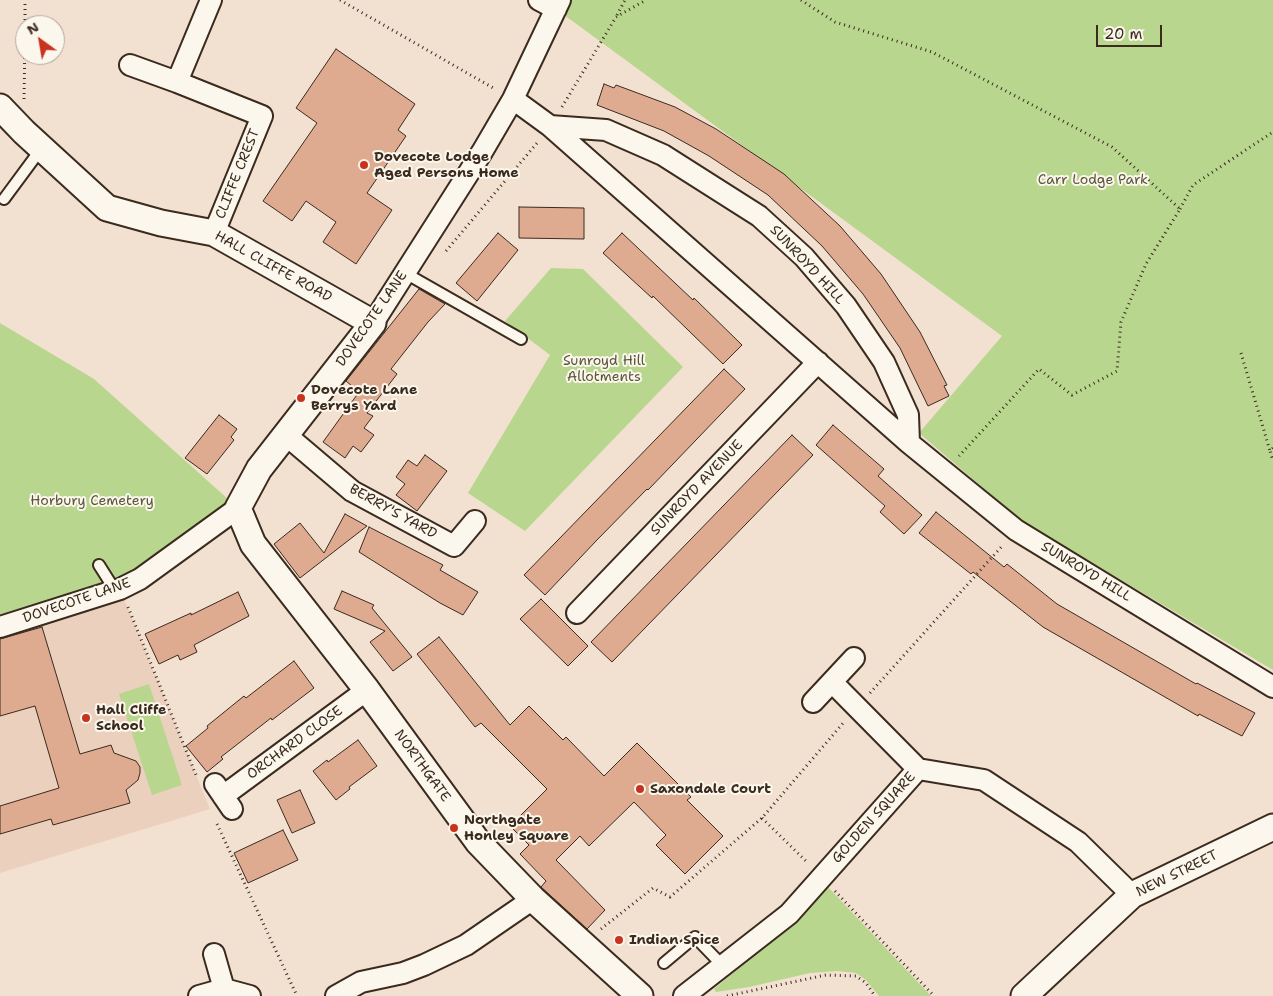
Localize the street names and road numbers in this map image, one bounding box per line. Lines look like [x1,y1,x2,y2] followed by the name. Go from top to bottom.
[212,126,264,222] street label: CLIFFE CREST
[766,222,848,308] street label: SUNROYD HILL
[211,228,335,306] street label: HALL CLIFFE ROAD
[333,268,411,370] street label: DOVECOTE LANE
[647,437,747,539] street label: SUNROYD AVENUE
[346,481,440,543] street label: BERRY'S YARD
[1038,539,1134,605] street label: SUNROYD HILL
[21,575,133,627] street label: DOVECOTE LANE
[244,703,346,783] street label: ORCHARD CLOSE
[390,727,454,805] street label: NORTHGATE
[829,769,919,867] street label: GOLDEN SQUARE
[1133,847,1221,901] street label: NEW STREET

